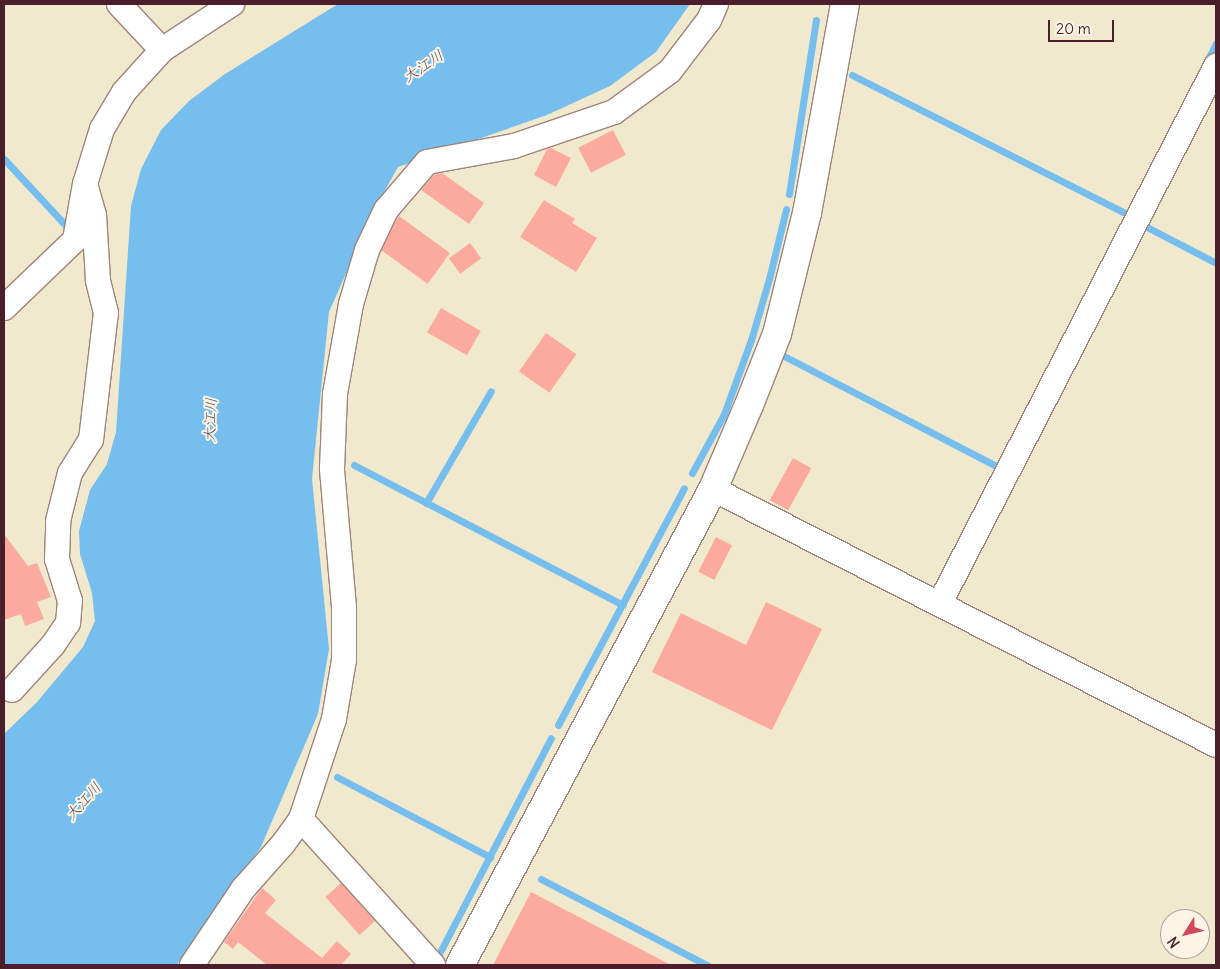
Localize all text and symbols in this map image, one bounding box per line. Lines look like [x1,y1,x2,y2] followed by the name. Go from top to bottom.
[1050,10,1116,42] scale bar
[1056,19,1091,38] text: 20 m
[399,46,447,86] water label: 大江川
[200,397,220,443] water label: 大江川
[61,778,105,824] water label: 大江川
[1160,909,1210,959] north arrow
[1164,933,1184,951] text: N

